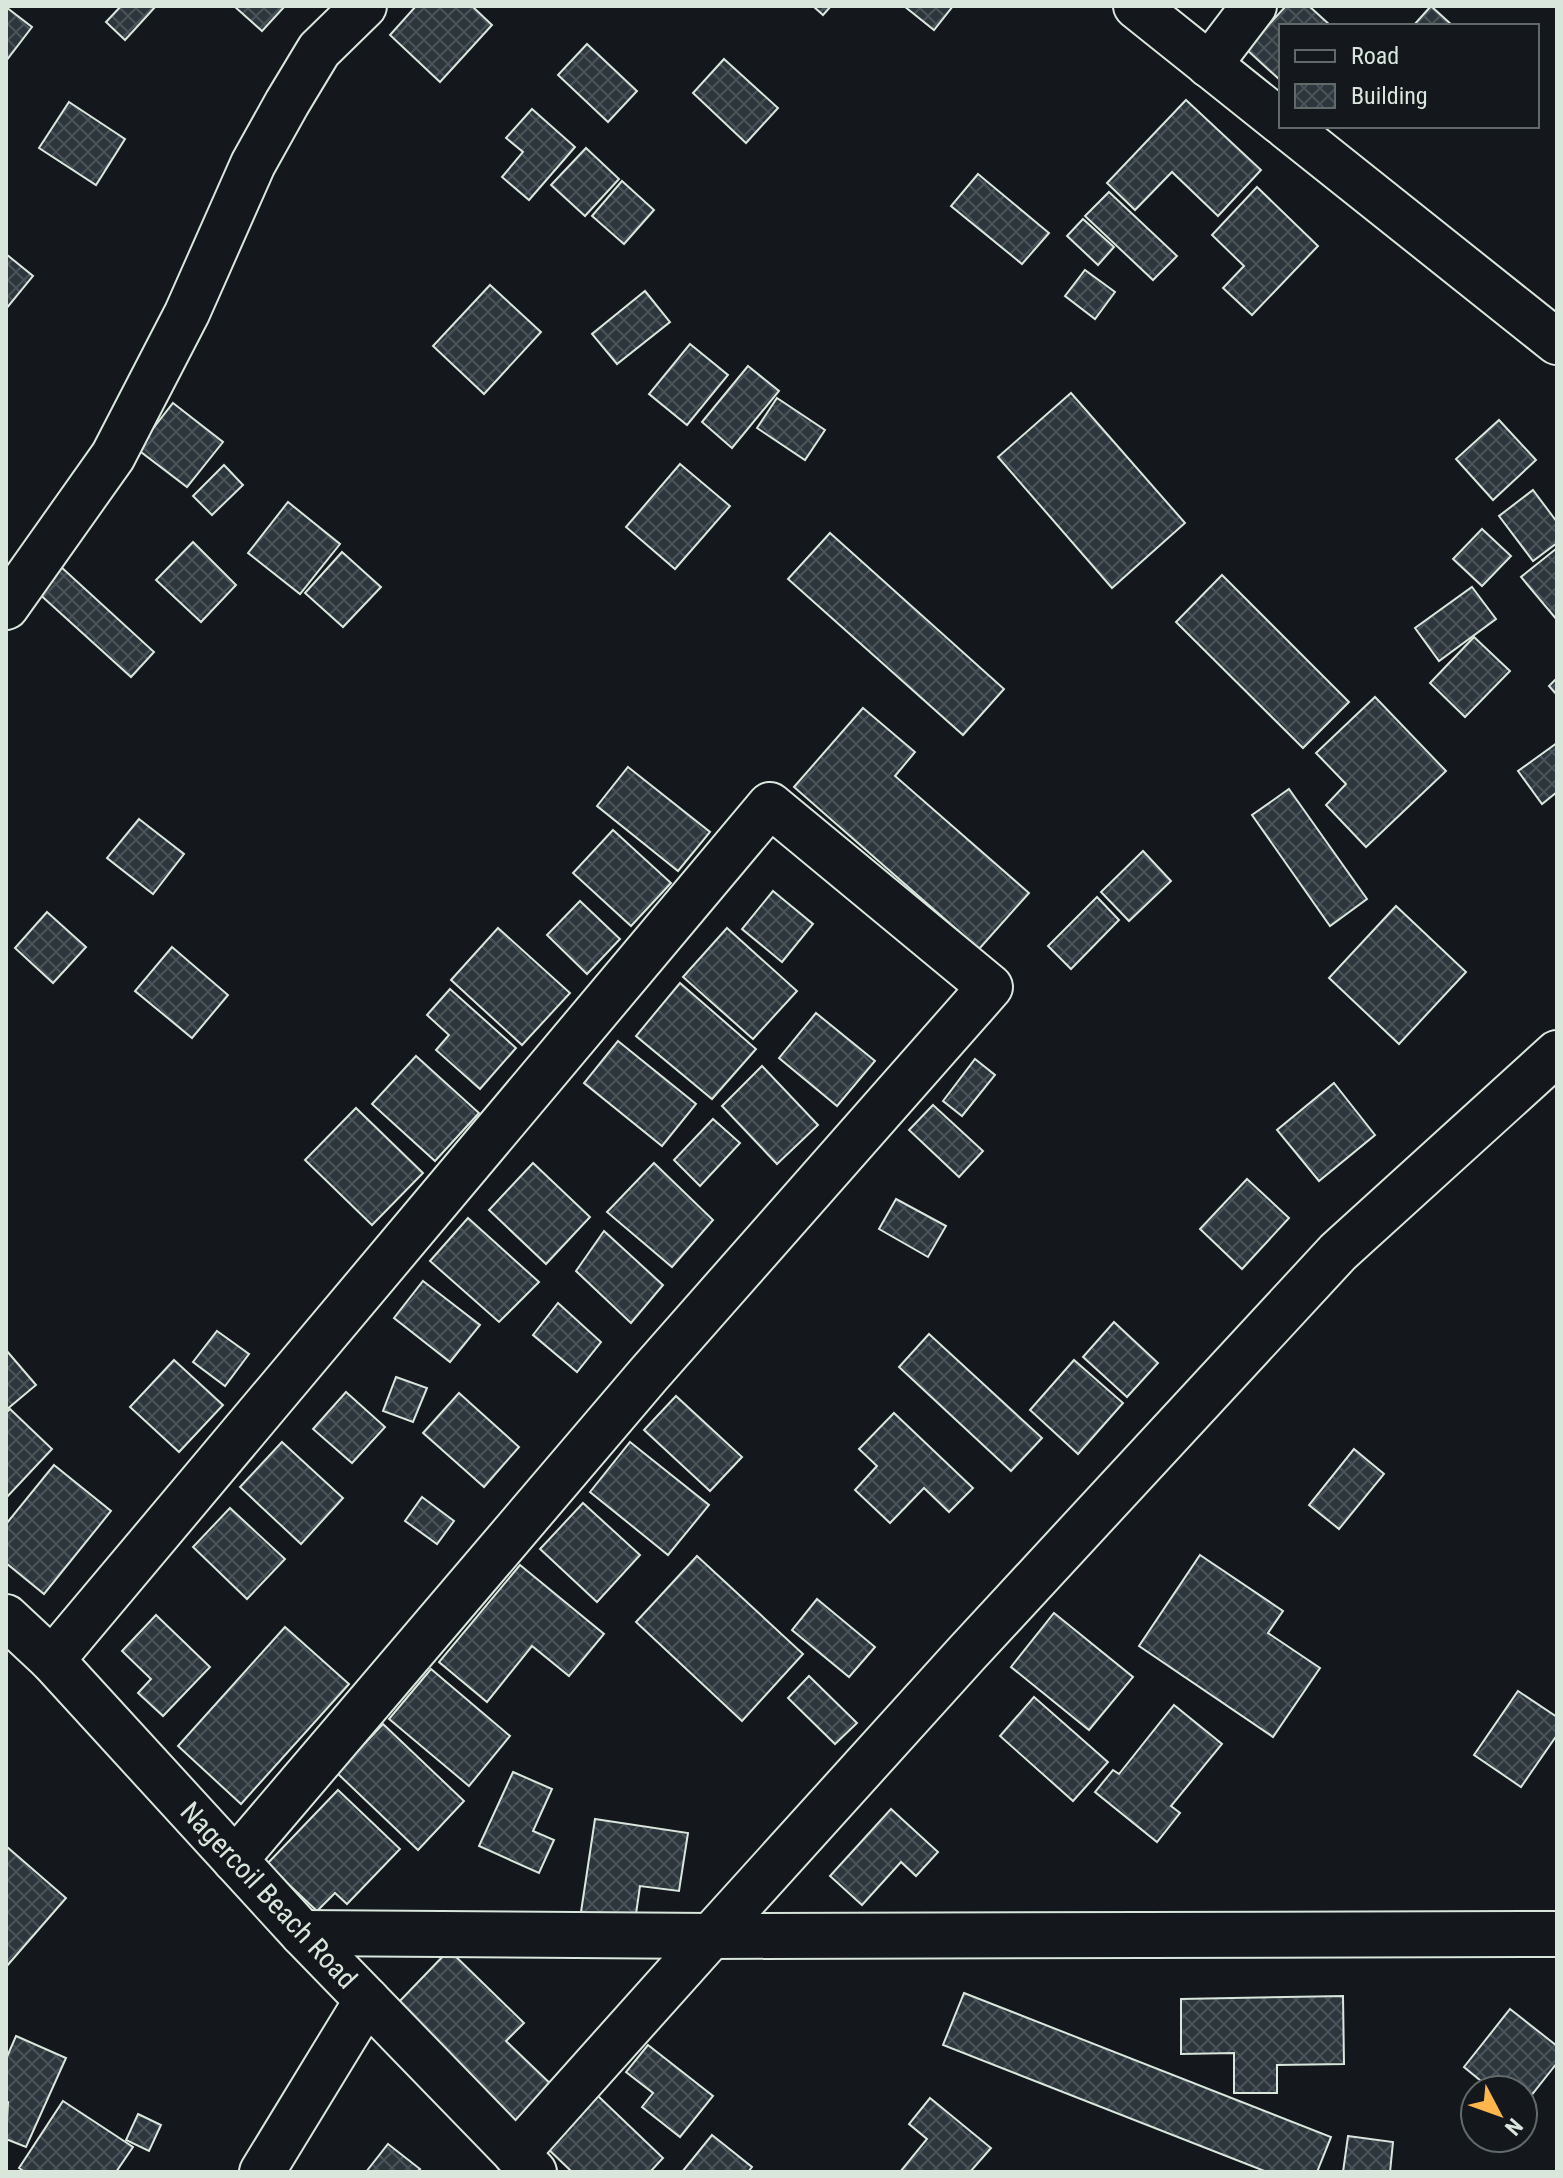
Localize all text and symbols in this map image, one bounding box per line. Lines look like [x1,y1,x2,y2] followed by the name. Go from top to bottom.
[1279,24,1539,128] legend
[1351,42,1399,70] text: Road
[1351,82,1428,110] text: Building
[174,1795,364,1996] street label: Nagercoil Beach Road
[1459,2074,1539,2154] north arrow
[1500,2114,1528,2140] text: N

